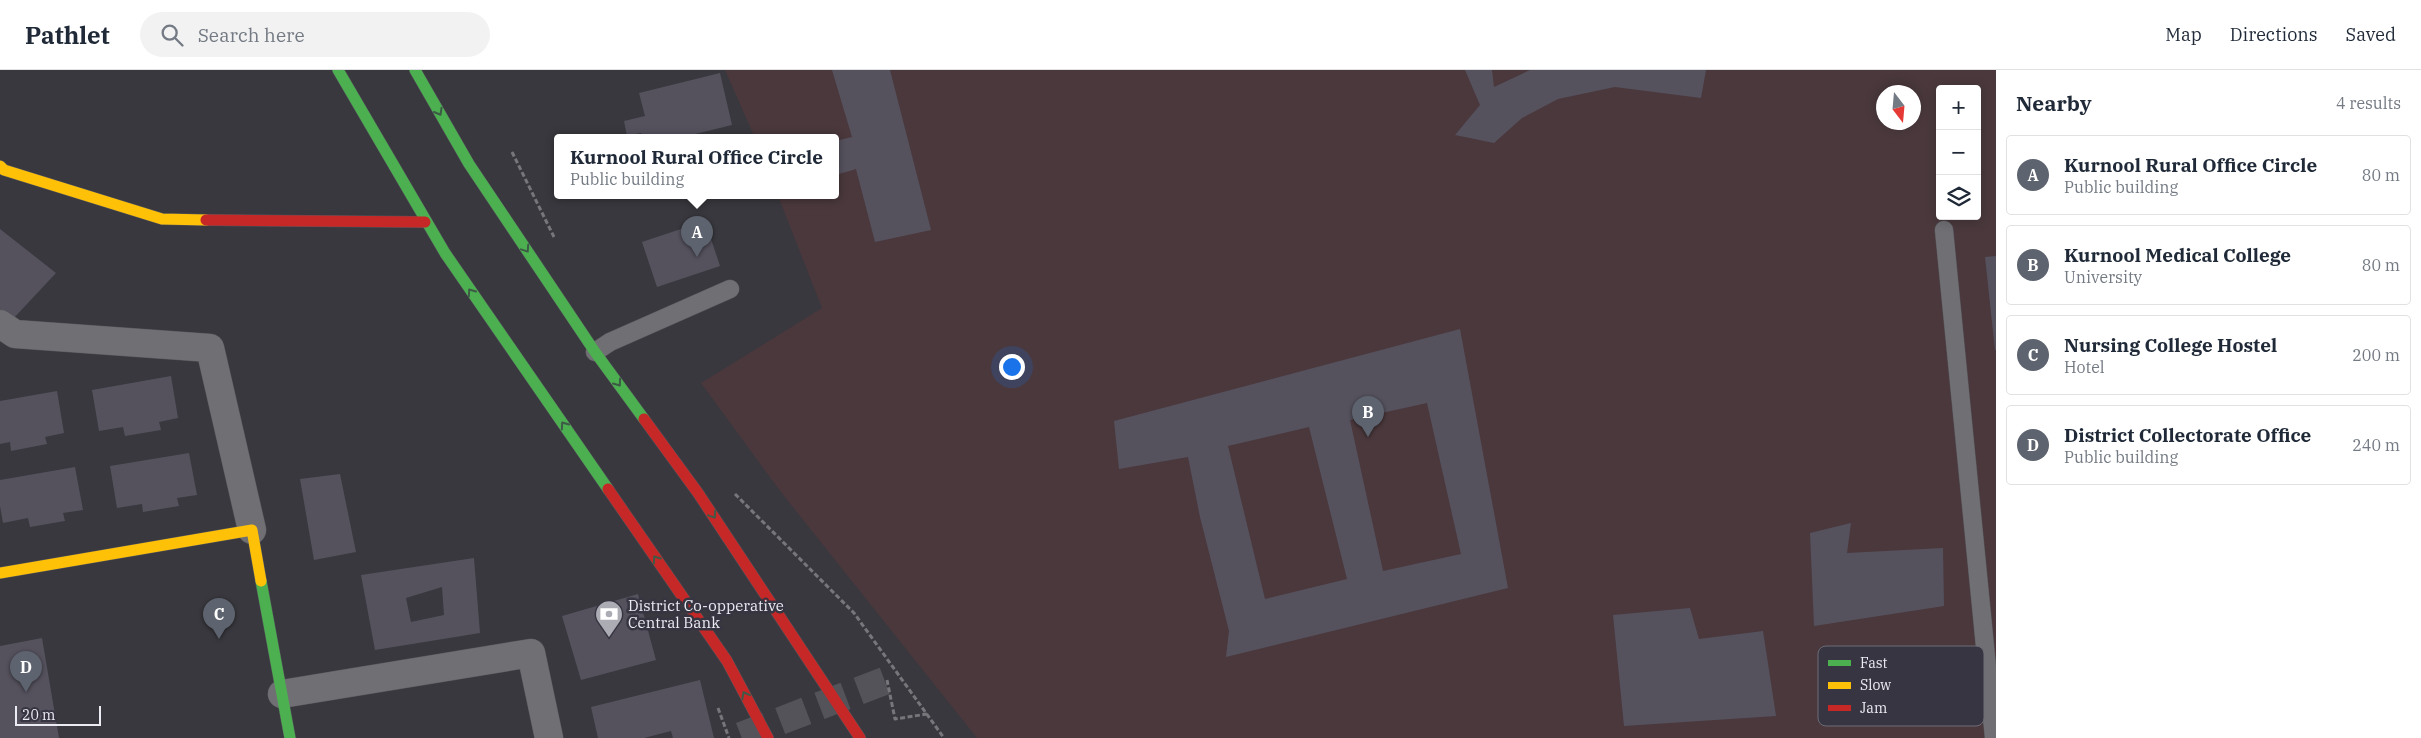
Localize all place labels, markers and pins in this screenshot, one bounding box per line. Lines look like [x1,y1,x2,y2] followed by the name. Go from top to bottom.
[681,216,713,257] pin: A
[1352,396,1384,437] pin: B
[628,596,784,632] place label: District Co-opperative Central Bank
[203,598,235,639] pin: C
[594,599,624,638] bank icon: District Co-opperative Central Bank
[10,651,42,692] pin: D

